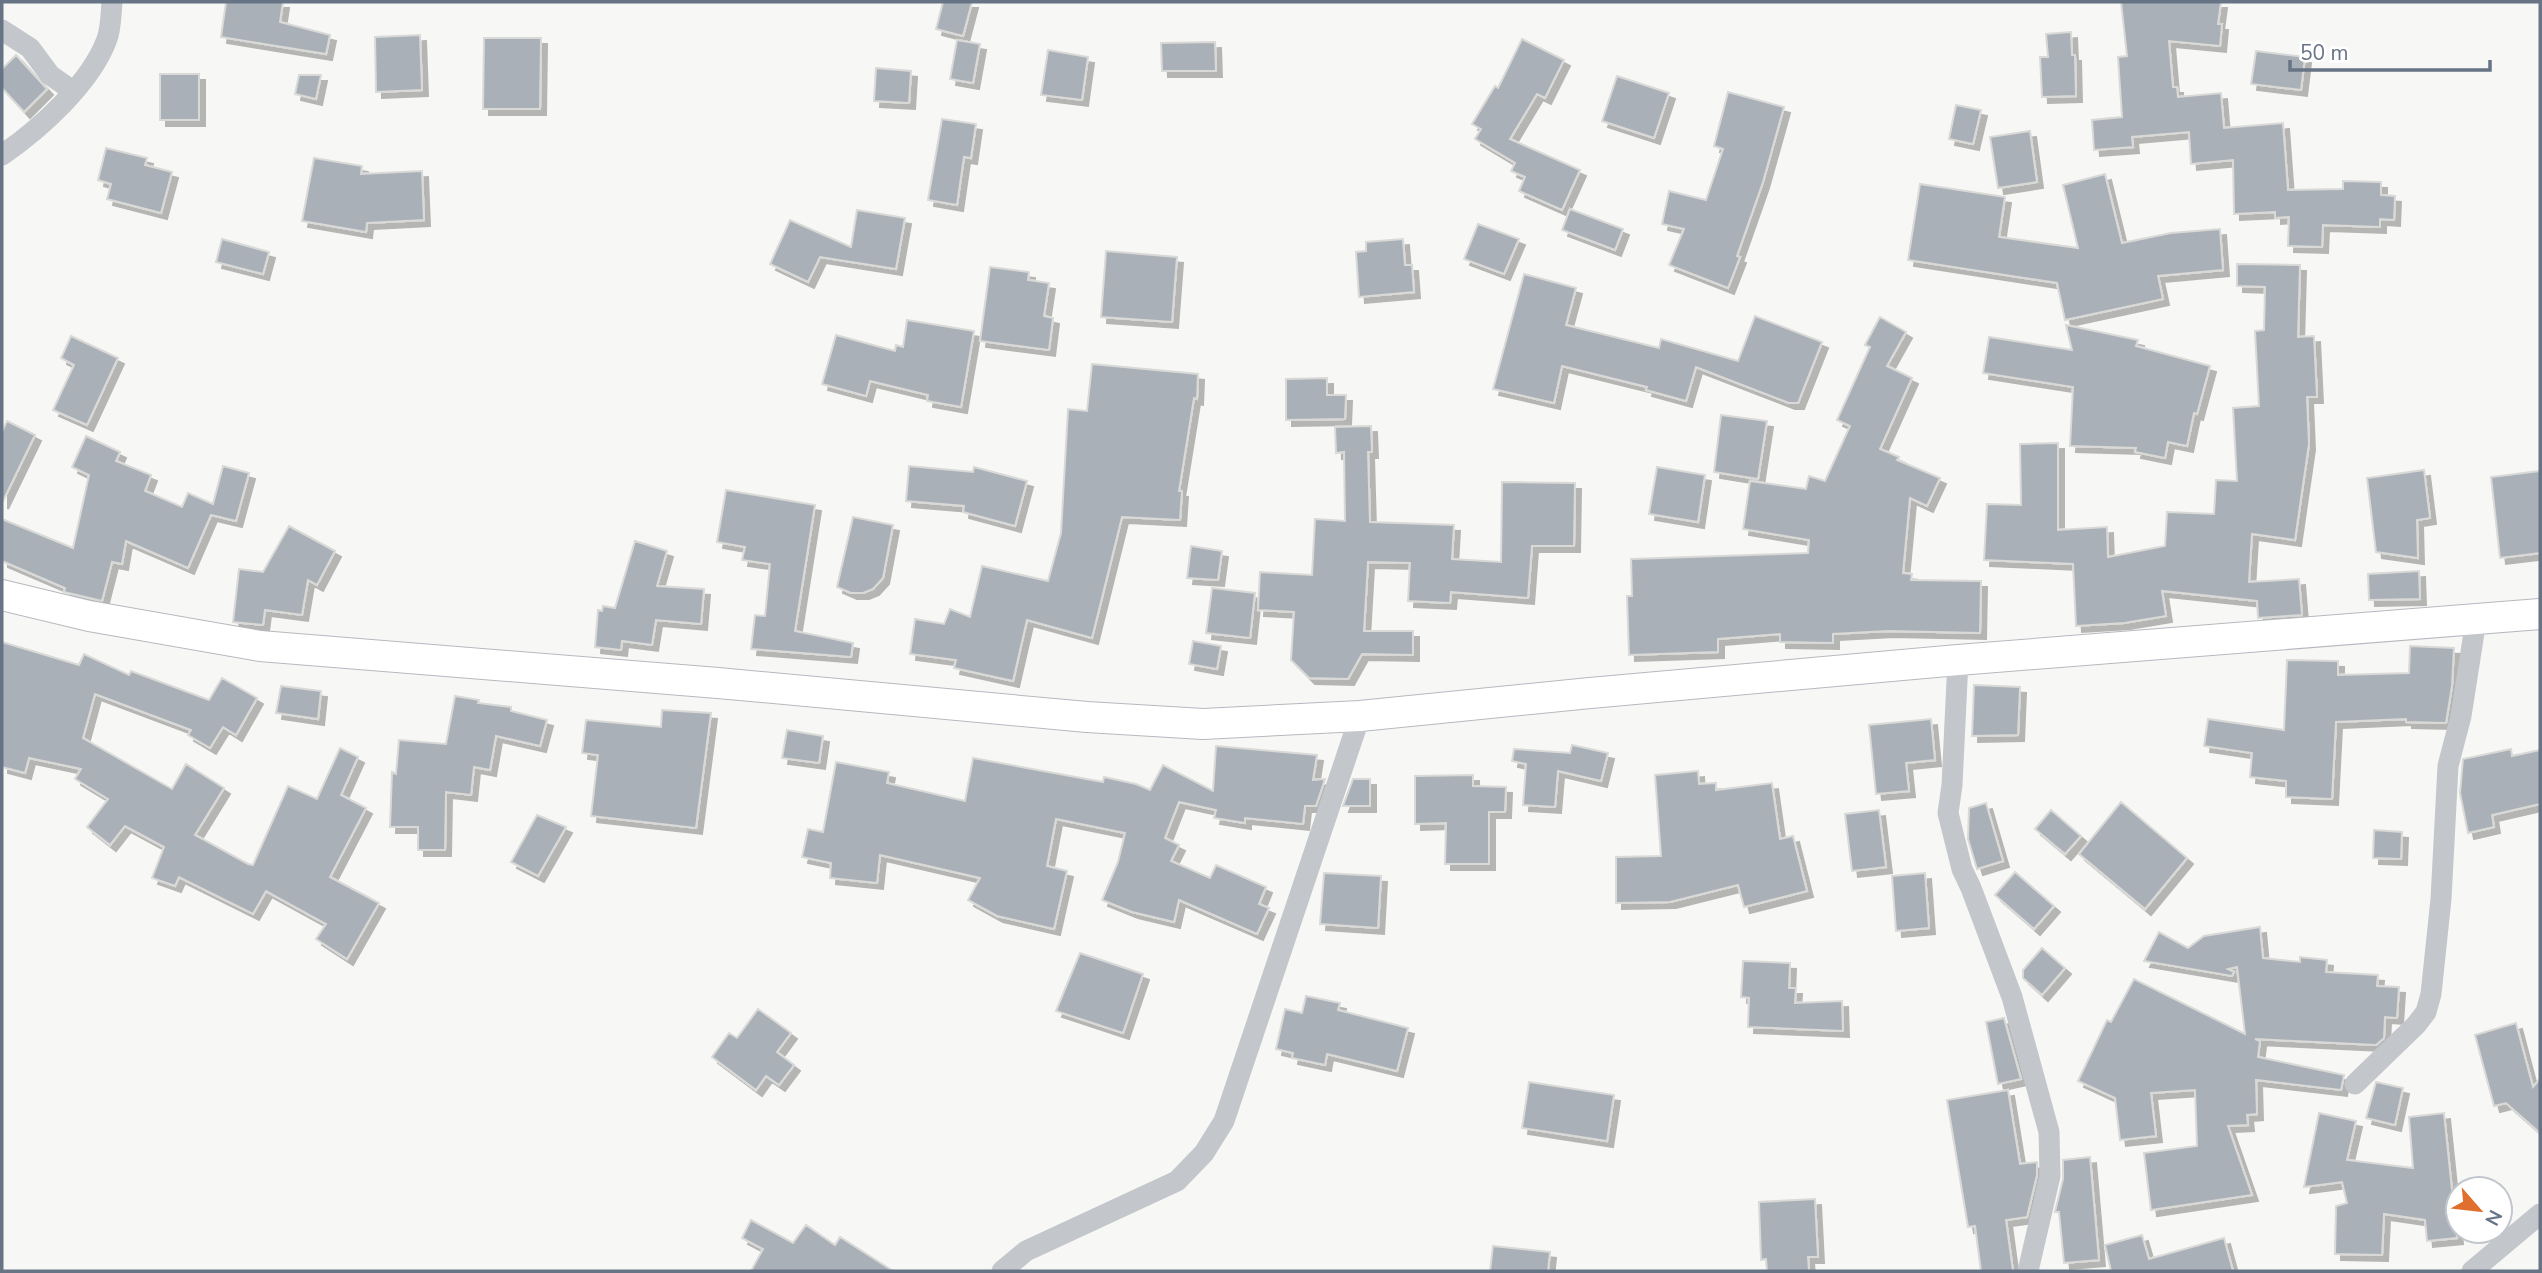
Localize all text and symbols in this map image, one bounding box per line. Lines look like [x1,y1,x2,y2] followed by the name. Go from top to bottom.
[2290,28,2490,72] scale bar
[2300,39,2349,67] text: 50 m
[2444,1175,2514,1245] north arrow
[2478,1205,2508,1230] text: N

